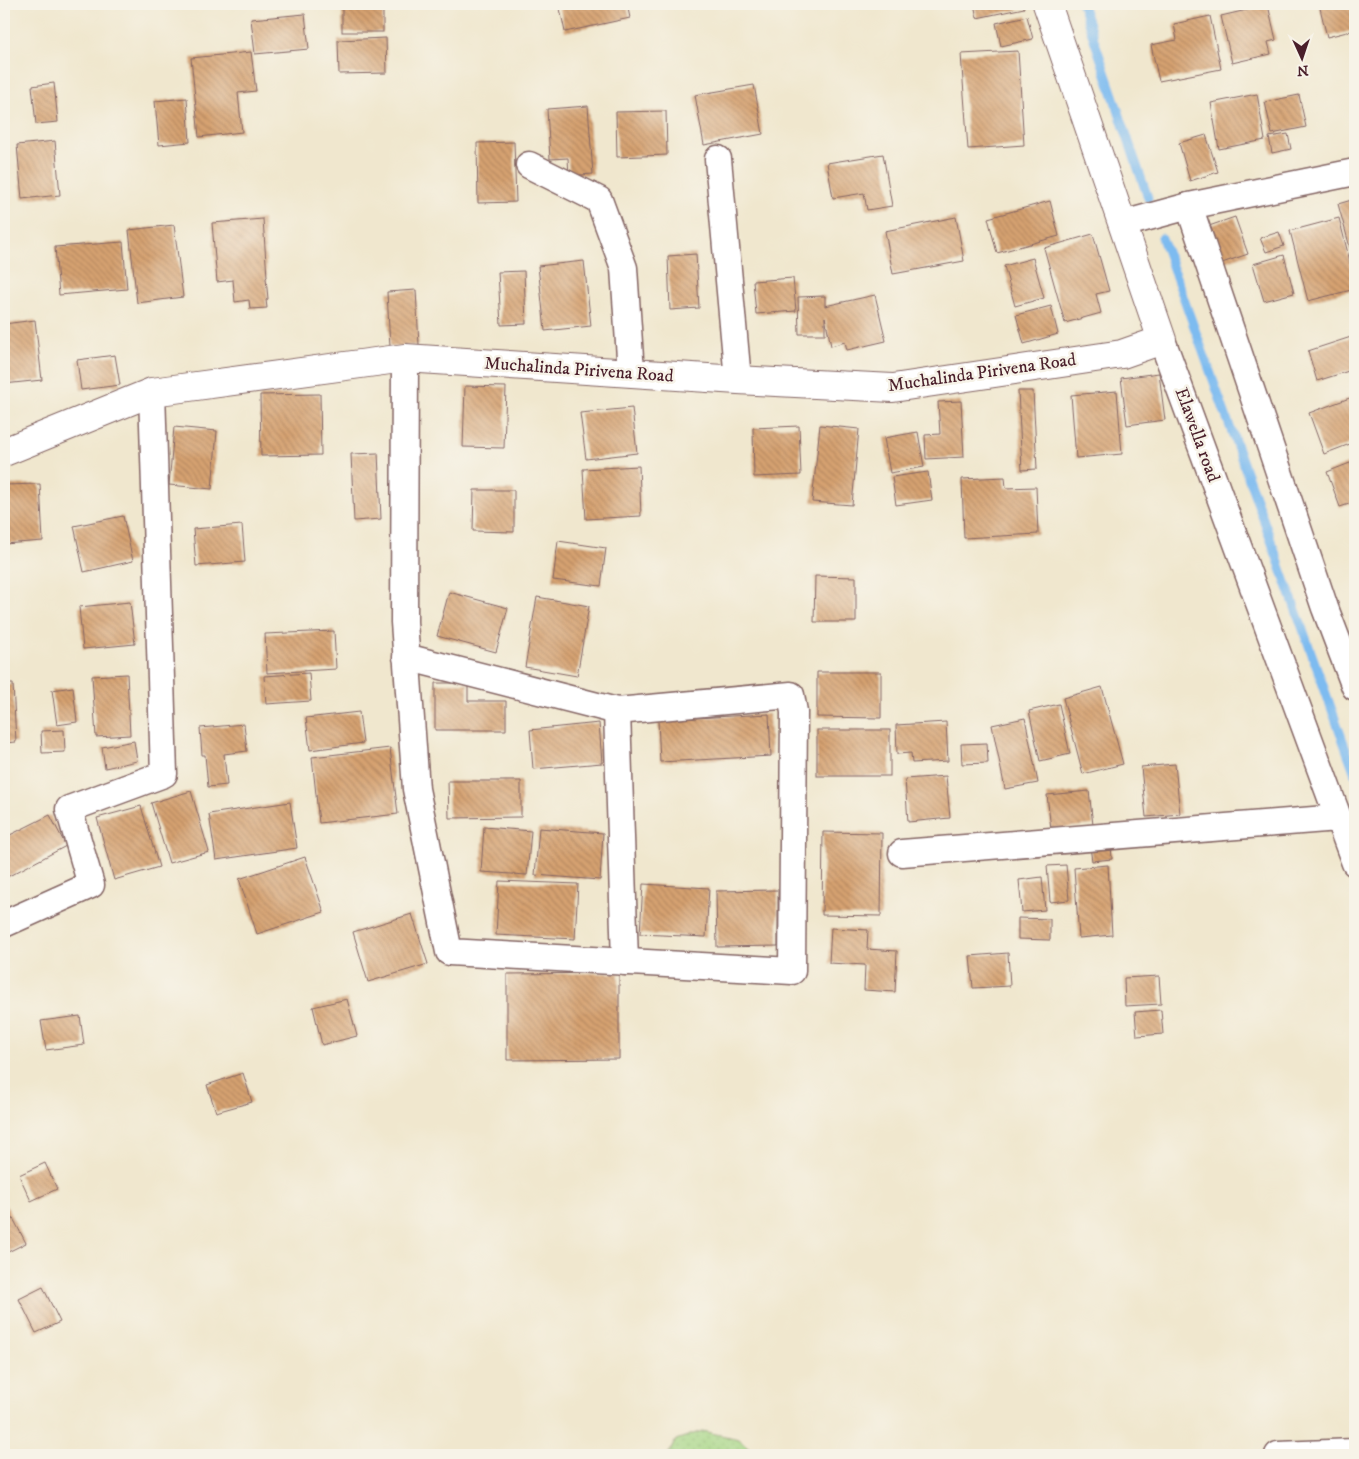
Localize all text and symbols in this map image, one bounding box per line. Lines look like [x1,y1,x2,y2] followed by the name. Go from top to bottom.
[1276,32,1326,82] north arrow
[1296,61,1309,79] text: N
[887,349,1077,397] street label: Muchalinda Pirivena Road
[484,352,674,388] street label: Muchalinda Pirivena Road
[1170,385,1224,485] street label: Elawella road

